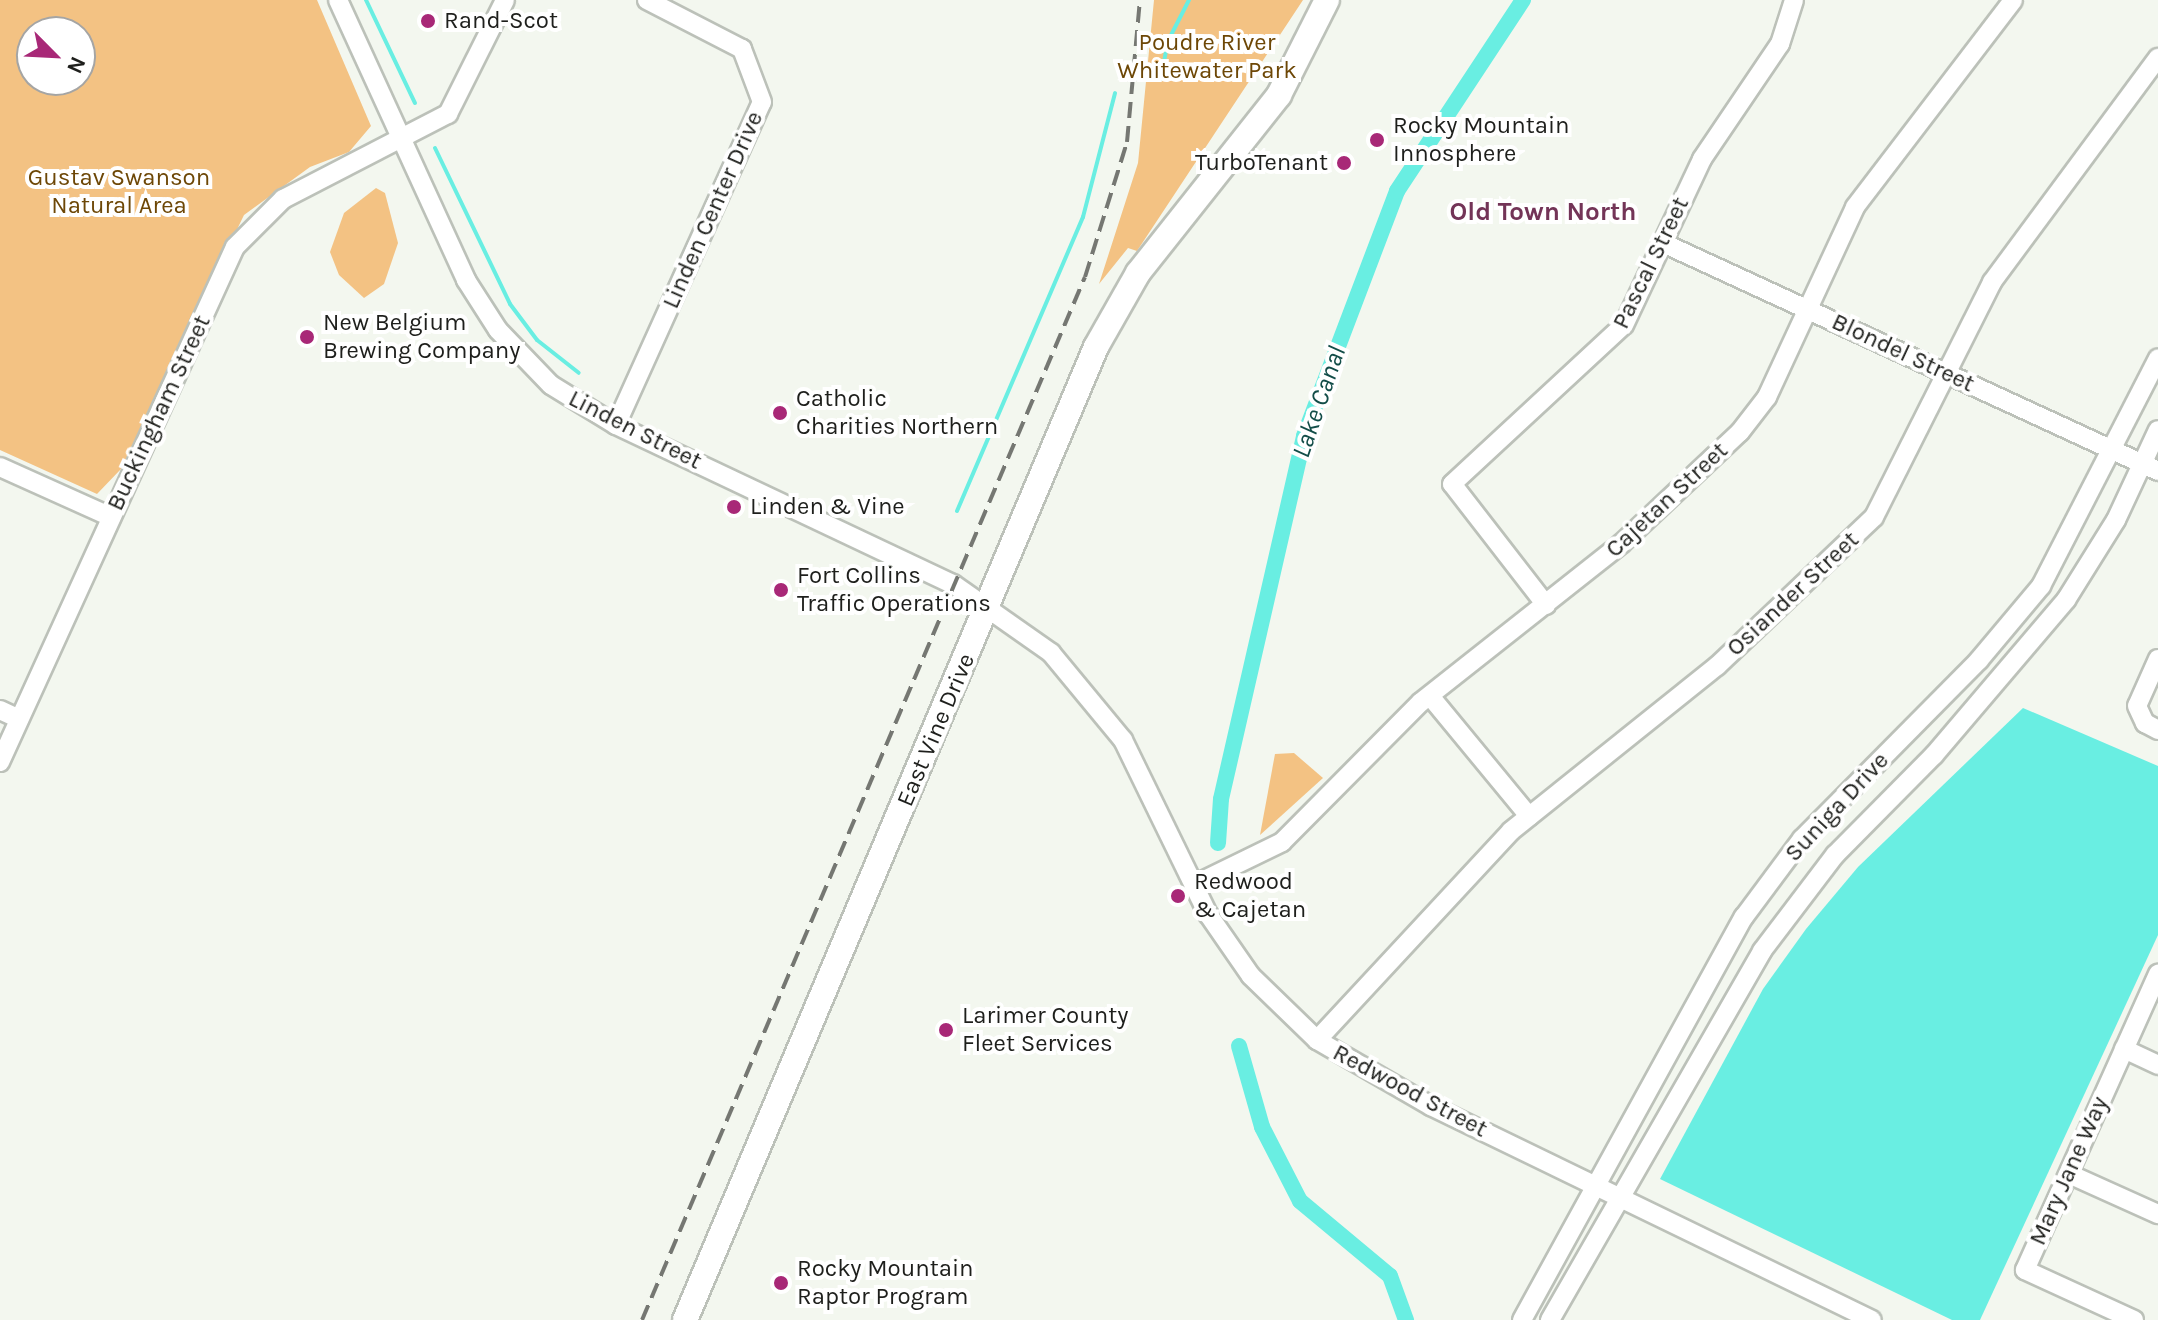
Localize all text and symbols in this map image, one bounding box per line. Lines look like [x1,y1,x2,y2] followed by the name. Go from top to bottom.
[444,7,558,35] place label: Rand-Scot
[419,12,437,30] marker: Rand-Scot
[16,16,96,96] north arrow
[1117,29,1297,85] park label: Poudre River Whitewater Park
[61,52,91,77] text: N
[657,107,769,313] street label: Linden Center Drive
[1393,112,1570,168] place label: Rocky Mountain Innosphere
[1368,131,1386,149] marker: Rocky Mountain Innosphere
[1195,149,1328,177] place label: TurboTenant
[1335,154,1353,172] marker: TurboTenant
[28,164,210,220] park label: Gustav Swanson Natural Area
[1607,192,1695,334] street label: Pascal Street
[1450,196,1636,228] district label: Old Town North
[1827,307,1979,399] street label: Blondel Street
[323,309,520,365] place label: New Belgium Brewing Company
[101,311,217,515] street label: Buckingham Street
[298,328,316,346] marker: New Belgium Brewing Company
[1285,342,1353,462] water label: Lake Canal
[564,384,706,476] street label: Linden Street
[796,385,998,441] place label: Catholic Charities Northern
[771,404,789,422] marker: Catholic Charities Northern
[1600,436,1734,564] street label: Cajetan Street
[750,493,905,521] place label: Linden & Vine
[725,498,743,516] marker: Linden & Vine
[1721,526,1865,662] street label: Osiander Street
[797,562,991,618] place label: Fort Collins Traffic Operations
[772,581,790,599] marker: Fort Collins Traffic Operations
[891,649,981,811] street label: East Vine Drive
[1779,746,1895,868] street label: Suniga Drive
[1194,868,1306,924] place label: Redwood & Cajetan
[1169,887,1187,905] marker: Redwood & Cajetan
[962,1002,1128,1058] place label: Larimer County Fleet Services
[937,1021,955,1039] marker: Larimer County Fleet Services
[1328,1038,1492,1144] street label: Redwood Street
[2023,1092,2115,1250] street label: Mary Jane Way
[797,1255,974,1311] place label: Rocky Mountain Raptor Program
[772,1274,790,1292] marker: Rocky Mountain Raptor Program

